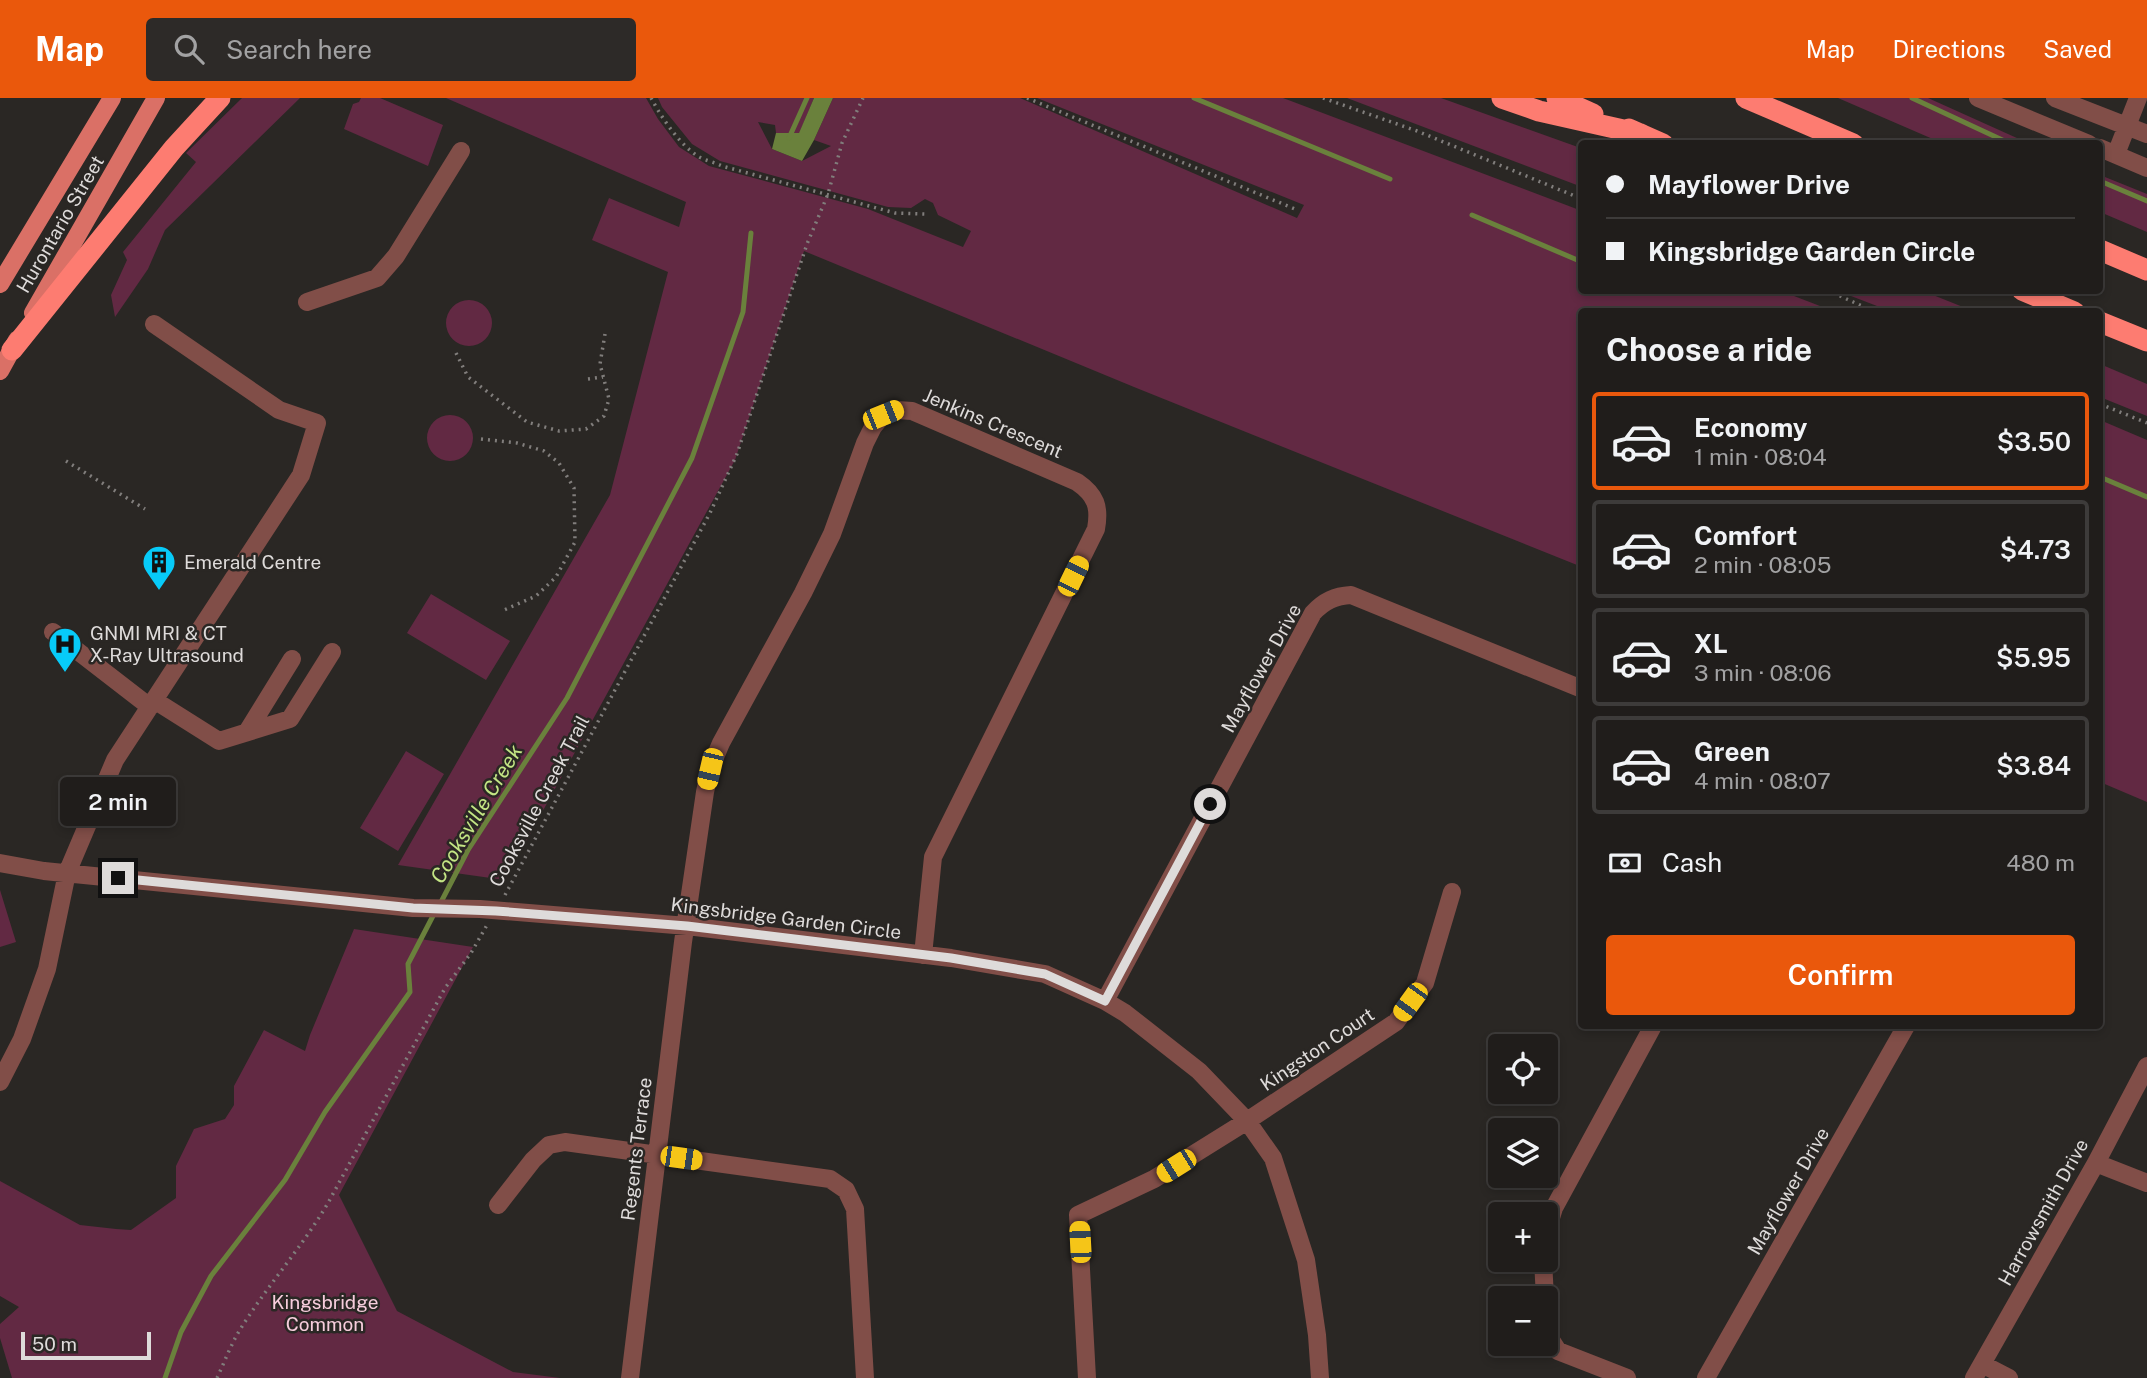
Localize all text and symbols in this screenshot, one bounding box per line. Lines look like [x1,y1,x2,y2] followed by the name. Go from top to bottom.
[146,18,636,81] search box
[35,30,104,68] text: Map
[170,30,208,68] icon: search
[226,34,372,65] text: Search here
[1806,35,1855,63] text: Map
[1893,35,2005,63] text: Directions
[2043,35,2112,63] text: Saved
[12,151,108,297] street label: Hurontario Street
[1648,169,1850,200] text: Mayflower Drive
[1648,236,1975,267] text: Kingsbridge Garden Circle
[1606,331,1812,368] text: Choose a ride
[920,384,1066,462] street label: Jenkins Crescent
[860,397,907,433] car
[1610,410,1673,473] icon: car
[1694,412,1807,443] text: Economy
[1997,426,2071,457] text: $3.50
[1694,443,1827,470] text: 1 min · 08:04
[1610,518,1673,581] icon: car
[1694,520,1797,551] text: Comfort
[2000,534,2071,565] text: $4.73
[140,543,178,592] building icon: Emerald Centre
[184,551,321,573] place label: Emerald Centre
[1694,551,1831,578] text: 2 min · 08:05
[1055,553,1092,599] car
[1217,600,1305,736] street label: Mayflower Drive
[90,622,244,666] place label: GNMI MRI & CT X-Ray Ultrasound
[46,625,84,674] hospital icon: GNMI MRI & CT X-Ray Ultrasound
[1610,626,1673,689] icon: car
[1694,628,1728,659] text: XL
[1996,642,2071,673] text: $5.95
[1694,659,1832,686] text: 3 min · 08:06
[484,712,594,890] street label: Cooksville Creek Trail
[1610,734,1673,797] icon: car
[1694,736,1770,767] text: Green
[425,740,528,888] water label: Cooksville Creek
[696,746,725,792] car
[1996,750,2071,781] text: $3.84
[1694,767,1831,794] text: 4 min · 08:07
[60,776,176,826] callout: 2 min
[88,788,148,815] text: 2 min
[1194,788,1226,820] route start
[1606,844,1644,882] icon: cash
[1662,847,1722,878] text: Cash
[2006,849,2075,876] text: 480 m
[102,862,134,894] route end
[669,893,903,943] street label: Kingsbridge Garden Circle
[1606,935,2075,1015] button: Confirm
[1390,979,1431,1025] car
[1256,1003,1378,1095] street label: Kingston Court
[1488,1034,1558,1356] map controls
[1488,1034,1558,1104] button: locate
[616,1076,656,1222] street label: Regents Terrace
[1488,1118,1558,1188] button: layers
[1743,1123,1833,1259] street label: Mayflower Drive
[1994,1135,2092,1289] street label: Harrowsmith Drive
[659,1145,704,1171] car
[1153,1146,1200,1186] car
[1488,1202,1558,1272] button: +
[1069,1220,1092,1264] car
[1488,1286,1558,1356] button: −
[272,1291,378,1335] park label: Kingsbridge Common
[21,1329,150,1361] scale bar
[32,1333,77,1355] text: 50 m

